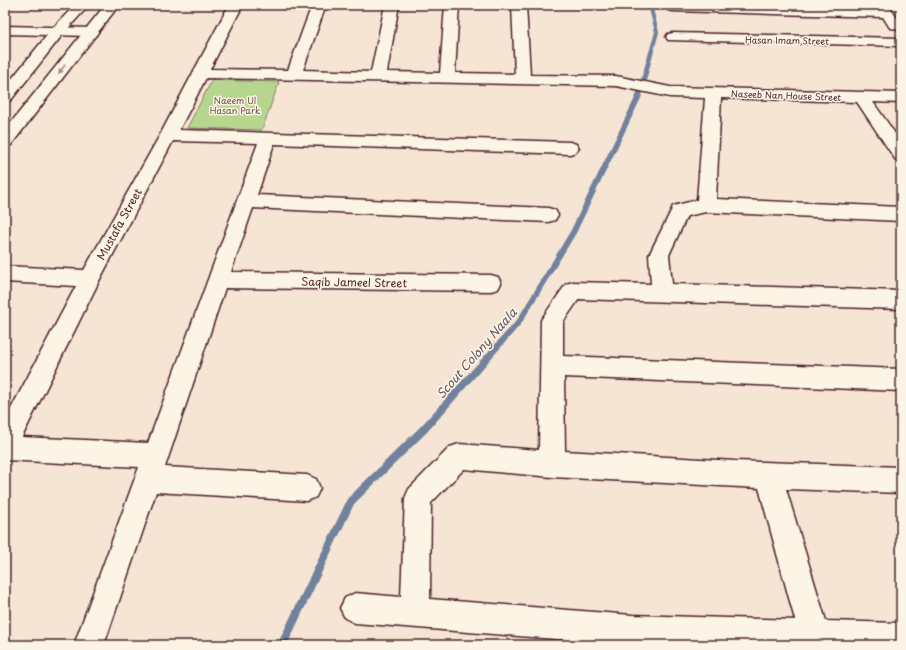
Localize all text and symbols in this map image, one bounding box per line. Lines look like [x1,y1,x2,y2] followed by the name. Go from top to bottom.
[745,32,829,48] street label: Hasan Imam Street
[58,63,66,74] one-way arrow
[731,86,842,104] street label: Naseeb Nan House Street
[210,93,261,117] park label: Naeem Ul Hasan Park
[92,185,146,263] street label: Mustafa Street
[301,273,408,291] street label: Saqib Jameel Street
[432,304,521,402] water label: Scout Colony Naala

